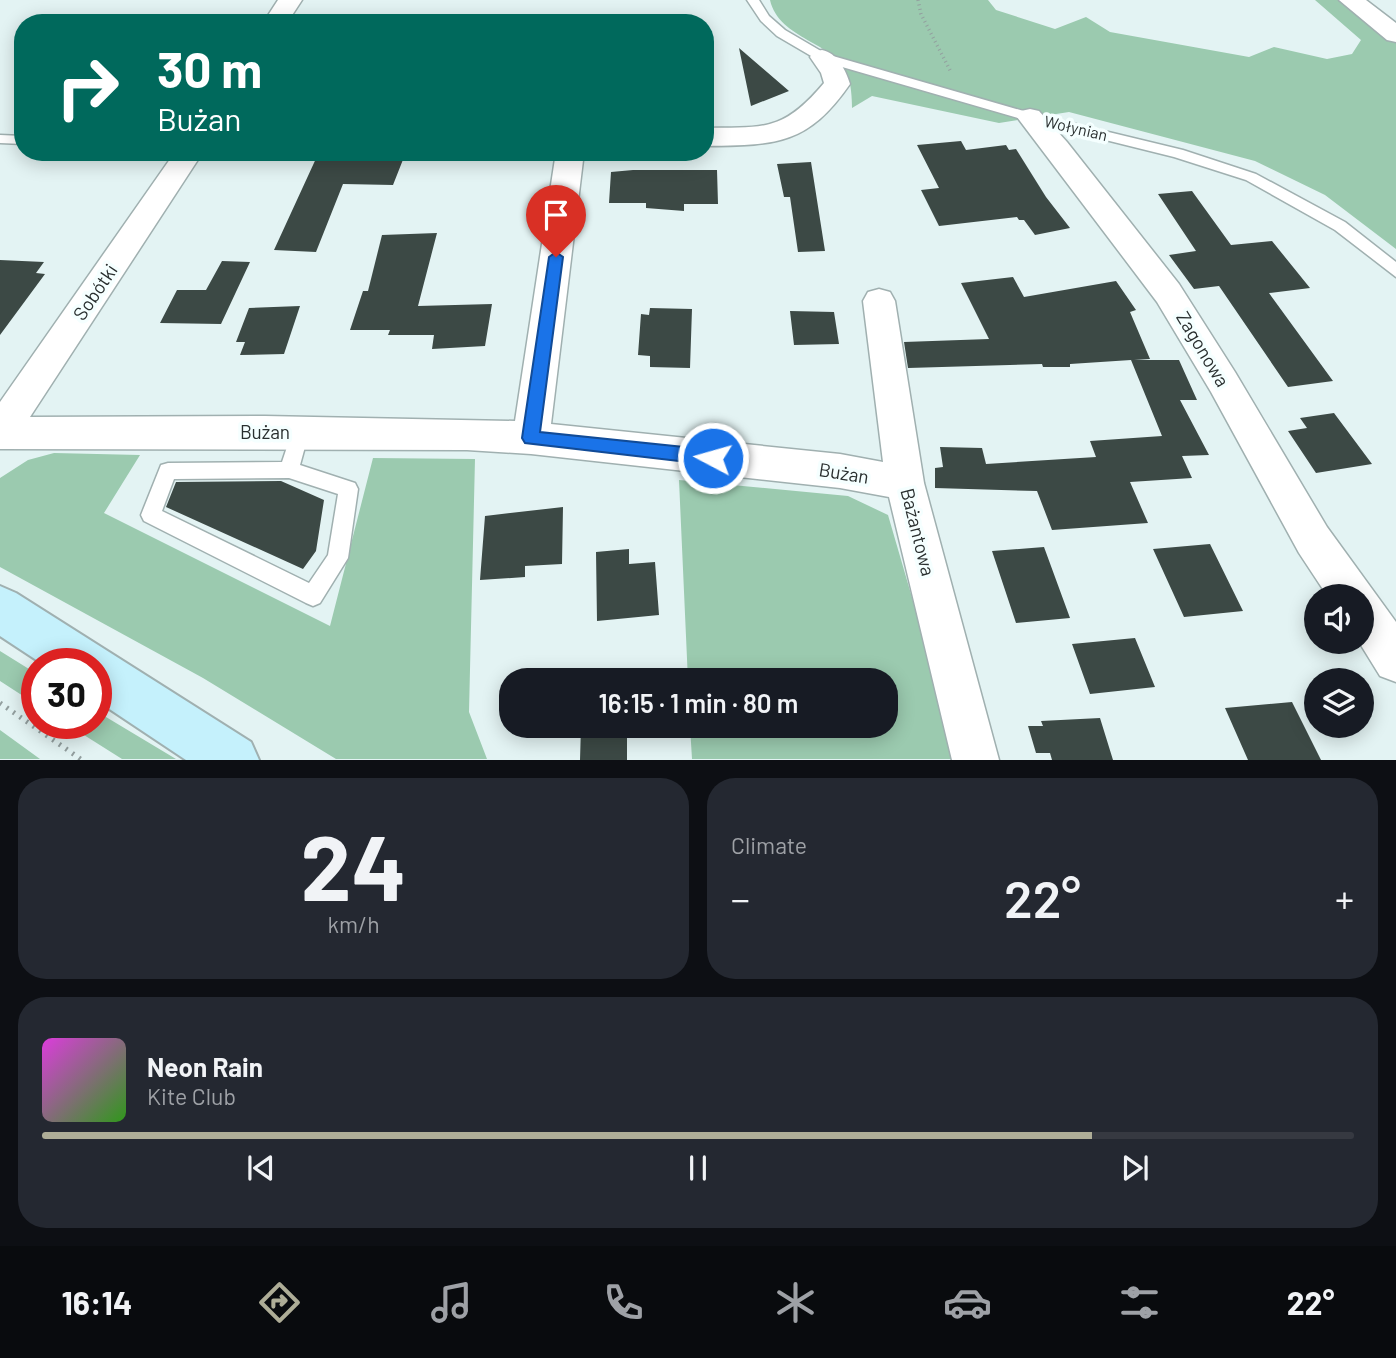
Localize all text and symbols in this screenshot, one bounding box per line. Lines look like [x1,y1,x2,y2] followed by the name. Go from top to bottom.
[157,39,262,98] text: 30 m
[42,42,133,133] icon: right
[157,99,242,137] text: Bużan
[1043,111,1110,144] street label: Wołynian
[526,185,586,257] pin
[537,196,575,234] icon: arrive
[67,259,122,324] street label: Sobótki
[1172,307,1235,391] street label: Zagonowa
[240,420,290,443] street label: Bużan
[676,421,750,495] position arrow
[817,457,871,488] street label: Bużan
[896,486,940,578] street label: Bażantowa
[1304,584,1374,738] map controls
[1304,584,1374,654] button: sound
[21,648,112,739] speed limit sign: 30
[1304,668,1374,738] button: layers
[599,687,798,718] text: 16:15 · 1 min · 80 m
[300,810,407,919] text: 24
[731,831,807,859] text: Climate
[1004,866,1081,928] text: 22°
[731,875,750,921] text: −
[1335,875,1354,921] text: +
[327,910,380,938] text: km/h
[147,1051,263,1082] text: Neon Rain
[147,1082,236,1110] text: Kite Club
[242,1149,280,1187] icon: previous
[679,1149,717,1187] icon: pause
[1116,1149,1154,1187] icon: next
[255,1278,304,1327] icon: directions
[427,1278,476,1327] icon: music
[599,1278,648,1327] icon: phone
[771,1278,820,1327] icon: climate
[943,1278,992,1327] icon: car
[1115,1278,1164,1327] icon: filters
[61,1283,132,1321] text: 16:14
[1287,1283,1335,1321] text: 22°

